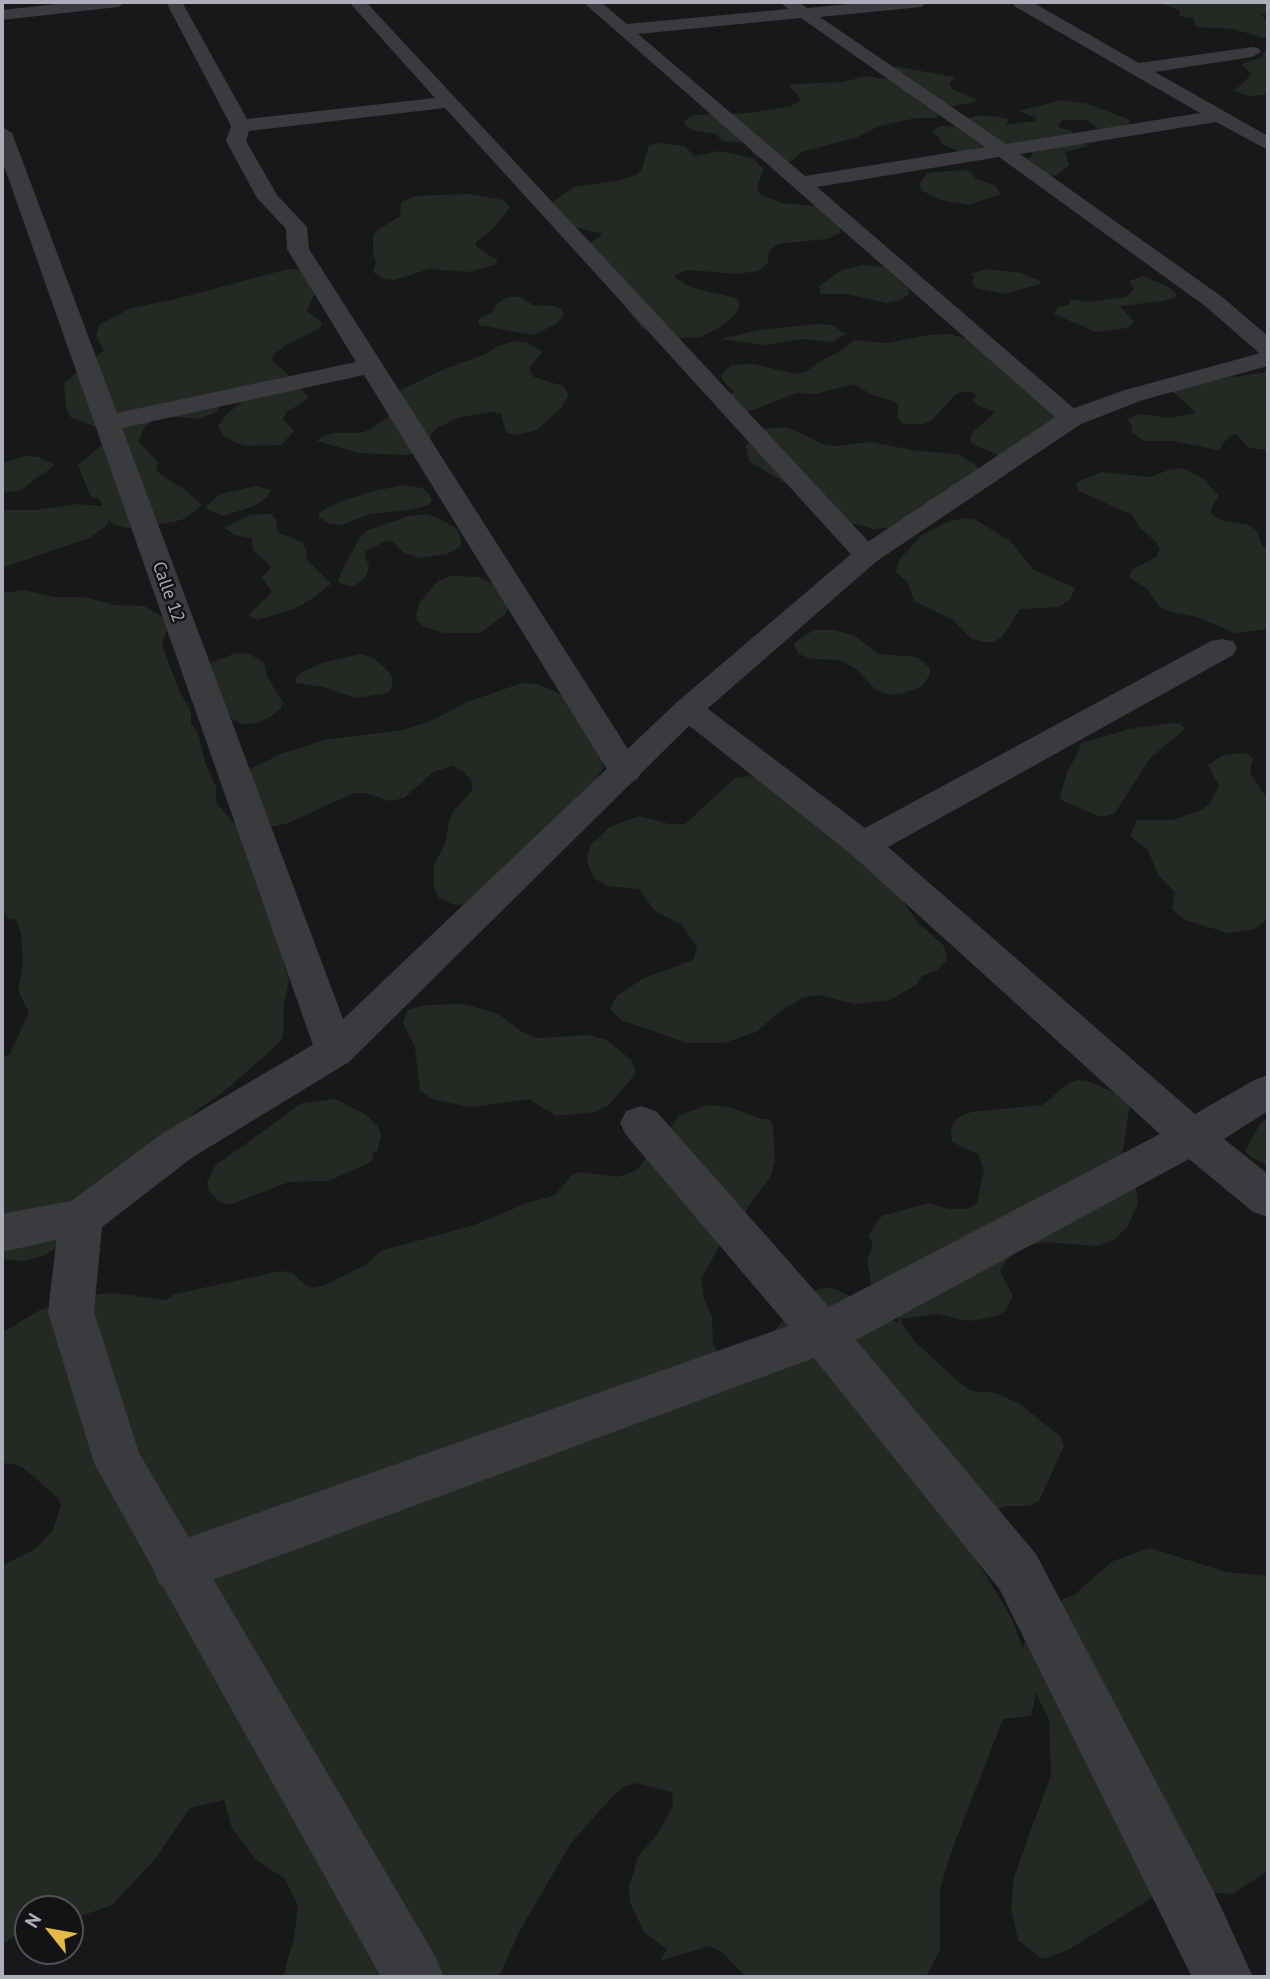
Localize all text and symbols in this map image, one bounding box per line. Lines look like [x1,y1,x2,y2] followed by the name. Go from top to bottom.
[147,559,189,625] street label: Calle 12
[14,1895,84,1965] north arrow
[19,1909,46,1932] text: N

